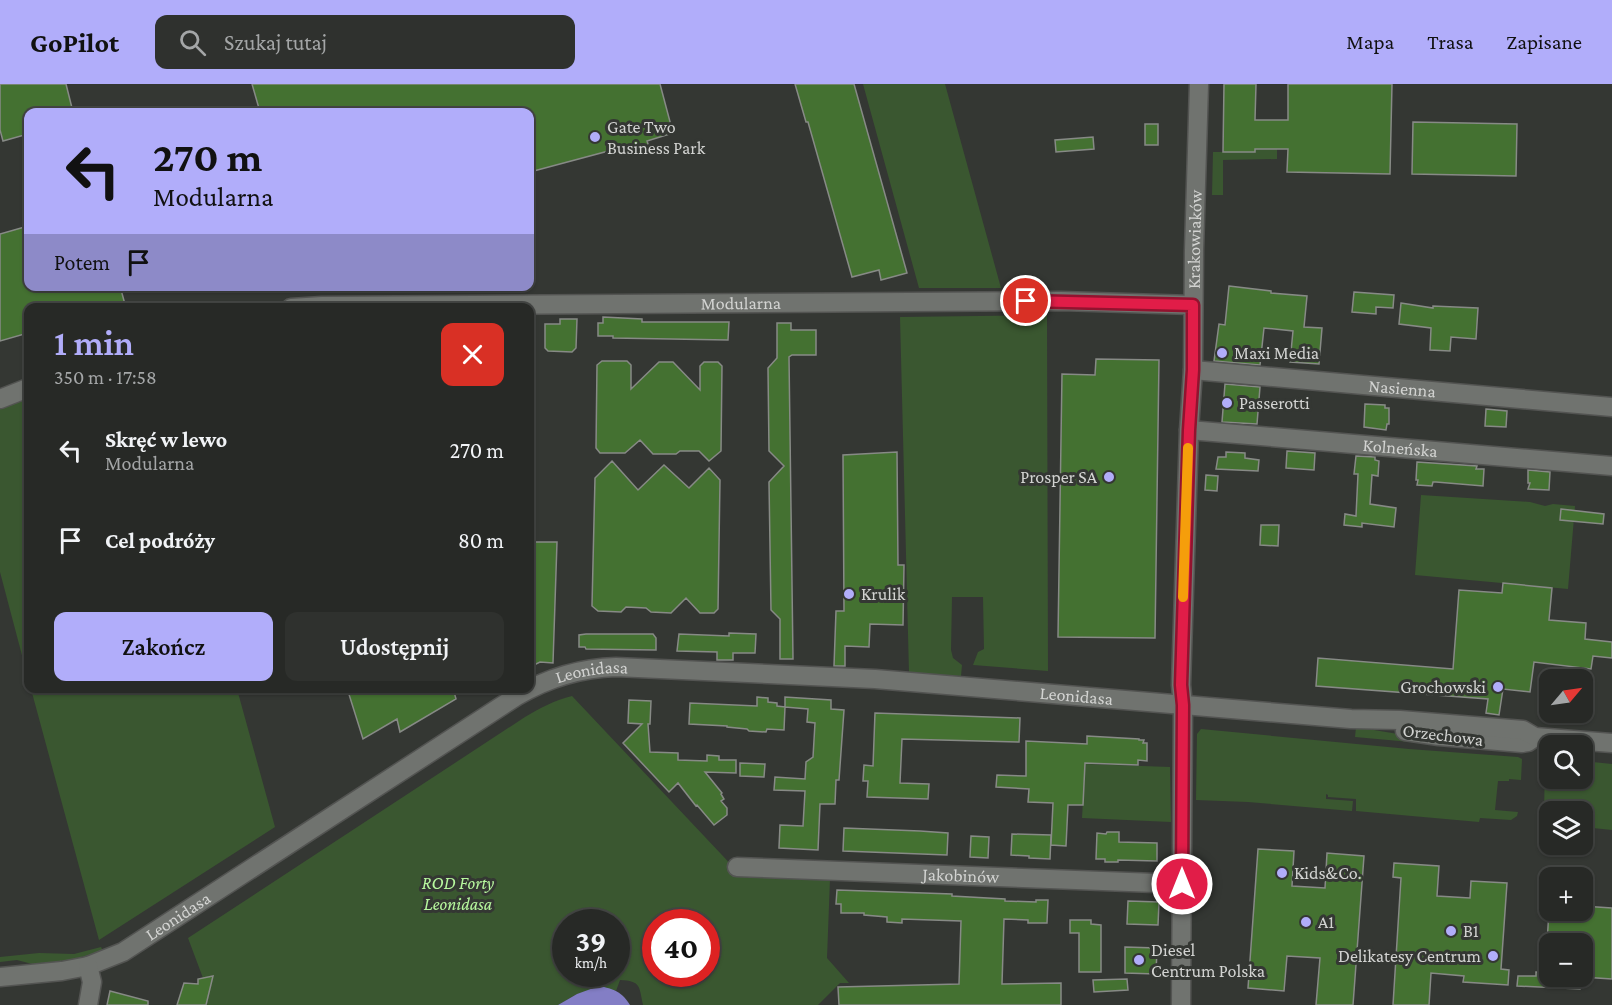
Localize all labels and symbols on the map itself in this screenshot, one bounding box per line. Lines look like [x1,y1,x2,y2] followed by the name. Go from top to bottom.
[607,117,706,158] place label: Gate Two Business Park
[588,130,602,144] marker: Gate Two Business Park
[1184,189,1206,289] street label: Krakowiaków
[1000,275,1051,326] pin
[701,293,781,313] street label: Modularna
[1234,343,1319,363] place label: Maxi Media
[1215,346,1229,360] marker: Maxi Media
[1368,376,1437,401] street label: Nasienna
[1239,393,1310,413] place label: Passerotti
[1220,396,1234,410] marker: Passerotti
[1362,435,1438,461] street label: Kolneńska
[1020,467,1098,487] place label: Prosper SA
[1102,470,1116,484] marker: Prosper SA
[861,584,906,604] place label: Krulik
[842,587,856,601] marker: Krulik
[553,657,629,687] street label: Leonidasa
[1539,669,1593,723] north arrow
[1400,677,1486,697] place label: Grochowski
[1491,680,1505,694] marker: Grochowski
[1039,683,1114,709] street label: Leonidasa
[1401,720,1485,750] street label: Orzechowa
[1150,852,1214,916] position arrow
[1294,863,1362,883] place label: Kids&Co.
[920,864,1000,887] street label: Jakobinów
[1275,866,1289,880] marker: Kids&Co.
[422,873,495,914] park label: ROD Forty Leonidasa
[142,888,214,945] street label: Leonidasa
[642,909,720,987] speed limit sign: 40
[1318,912,1334,932] place label: A1
[1299,915,1313,929] marker: A1
[1463,921,1479,941] place label: B1
[1444,924,1458,938] marker: B1
[1151,940,1265,981] place label: Diesel Centrum Polska
[1338,946,1482,966] place label: Delikatesy Centrum
[1486,949,1500,963] marker: Delikatesy Centrum
[1132,953,1146,967] marker: Diesel Centrum Polska

